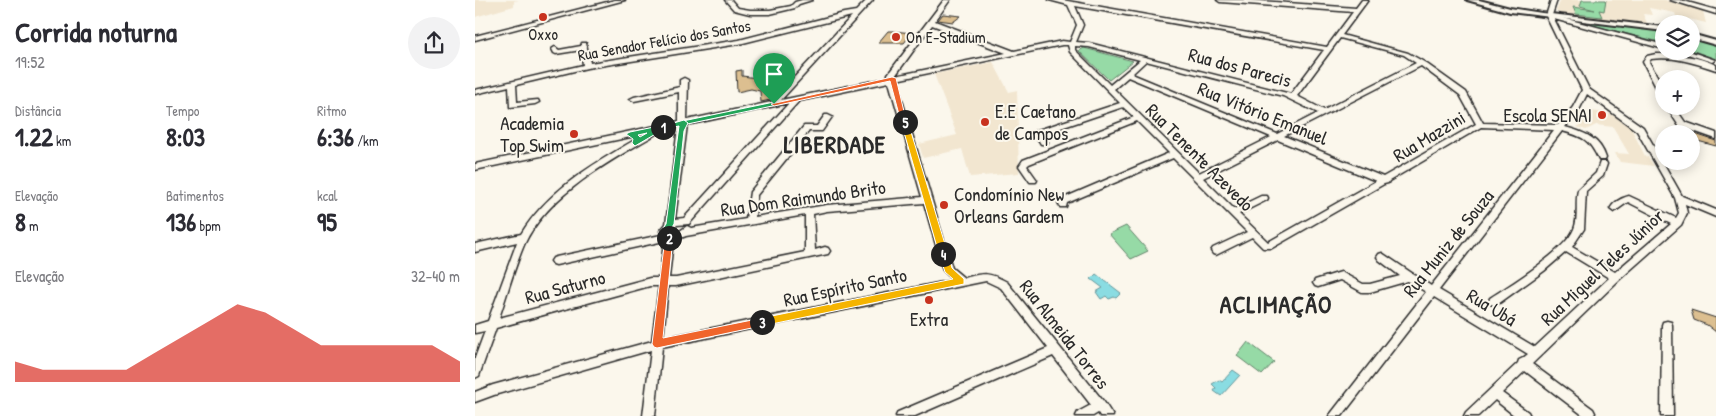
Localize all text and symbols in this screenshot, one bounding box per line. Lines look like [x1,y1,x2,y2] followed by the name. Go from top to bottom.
[537,11,549,23] marker: Oxxo
[15,13,177,51] text: Corrida noturna
[576,14,752,66] street label: Rua Senador Felício dos Santos
[1655,15,1700,170] map controls
[1655,15,1700,60] button: layers
[408,17,460,69] button: share
[528,23,558,45] place label: Oxxo
[906,26,986,48] place label: On E-Stadium
[890,31,902,43] marker: On E-Stadium
[1186,41,1294,93] street label: Rua dos Parecis
[15,51,45,73] text: 19:52
[753,53,795,104] pin
[760,60,788,88] icon: arrive
[1655,70,1700,115] button: +
[1194,75,1333,151] street label: Rua Vitório Emanuel
[1140,97,1260,217] street label: Rua Tenente Azevedo
[995,98,1076,146] place label: E.E Caetano de Campos
[15,101,61,120] text: Distância
[166,101,199,120] text: Tempo
[317,101,346,120] text: Ritmo
[1503,102,1592,128] place label: Escola SENAI
[1388,104,1470,168] street label: Rua Mazzini
[1596,109,1608,121] marker: Escola SENAI
[500,110,565,158] place label: Academia Top Swim
[893,110,917,134] pin: 5
[903,113,908,132] text: 5
[651,114,675,140] pin: 1
[979,116,991,128] marker: E.E Caetano de Campos
[661,118,666,137] text: 1
[15,120,53,154] text: 1.22
[166,120,205,154] text: 8:03
[317,120,354,154] text: 6:36
[1655,125,1700,170] button: −
[568,128,580,140] marker: Academia Top Swim
[784,128,886,160] district label: LIBERDADE
[53,131,71,150] text: km
[354,131,378,150] text: /km
[719,174,887,222] street label: Rua Dom Raimundo Brito
[954,181,1064,229] place label: Condomínio New Orleans Gardem
[1397,183,1500,302] street label: Rua Muniz de Souza
[15,186,58,205] text: Elevação
[166,186,224,205] text: Batimentos
[317,186,337,205] text: kcal
[938,199,950,211] marker: Condomínio New Orleans Gardem
[1535,203,1670,331] street label: Rua Miguel Teles Júnior
[15,205,26,239] text: 8
[166,205,196,239] text: 136
[317,205,337,239] text: 95
[26,216,39,235] text: m
[196,216,221,235] text: bpm
[657,226,681,250] pin: 2
[666,229,673,248] text: 2
[931,242,955,266] pin: 4
[941,245,946,264] text: 4
[781,261,909,313] street label: Rua Espírito Santo
[522,264,608,310] street label: Rua Saturno
[15,265,64,287] text: Elevação
[411,265,460,287] text: 32–40 m
[1014,274,1116,394] street label: Rua Almeida Torres
[1462,282,1522,332] street label: Rua Ubá
[1220,288,1332,320] district label: ACLIMAÇÃO
[923,294,935,306] marker: Extra
[910,306,949,332] place label: Extra
[749,310,775,334] pin: 3
[759,313,766,332] text: 3

